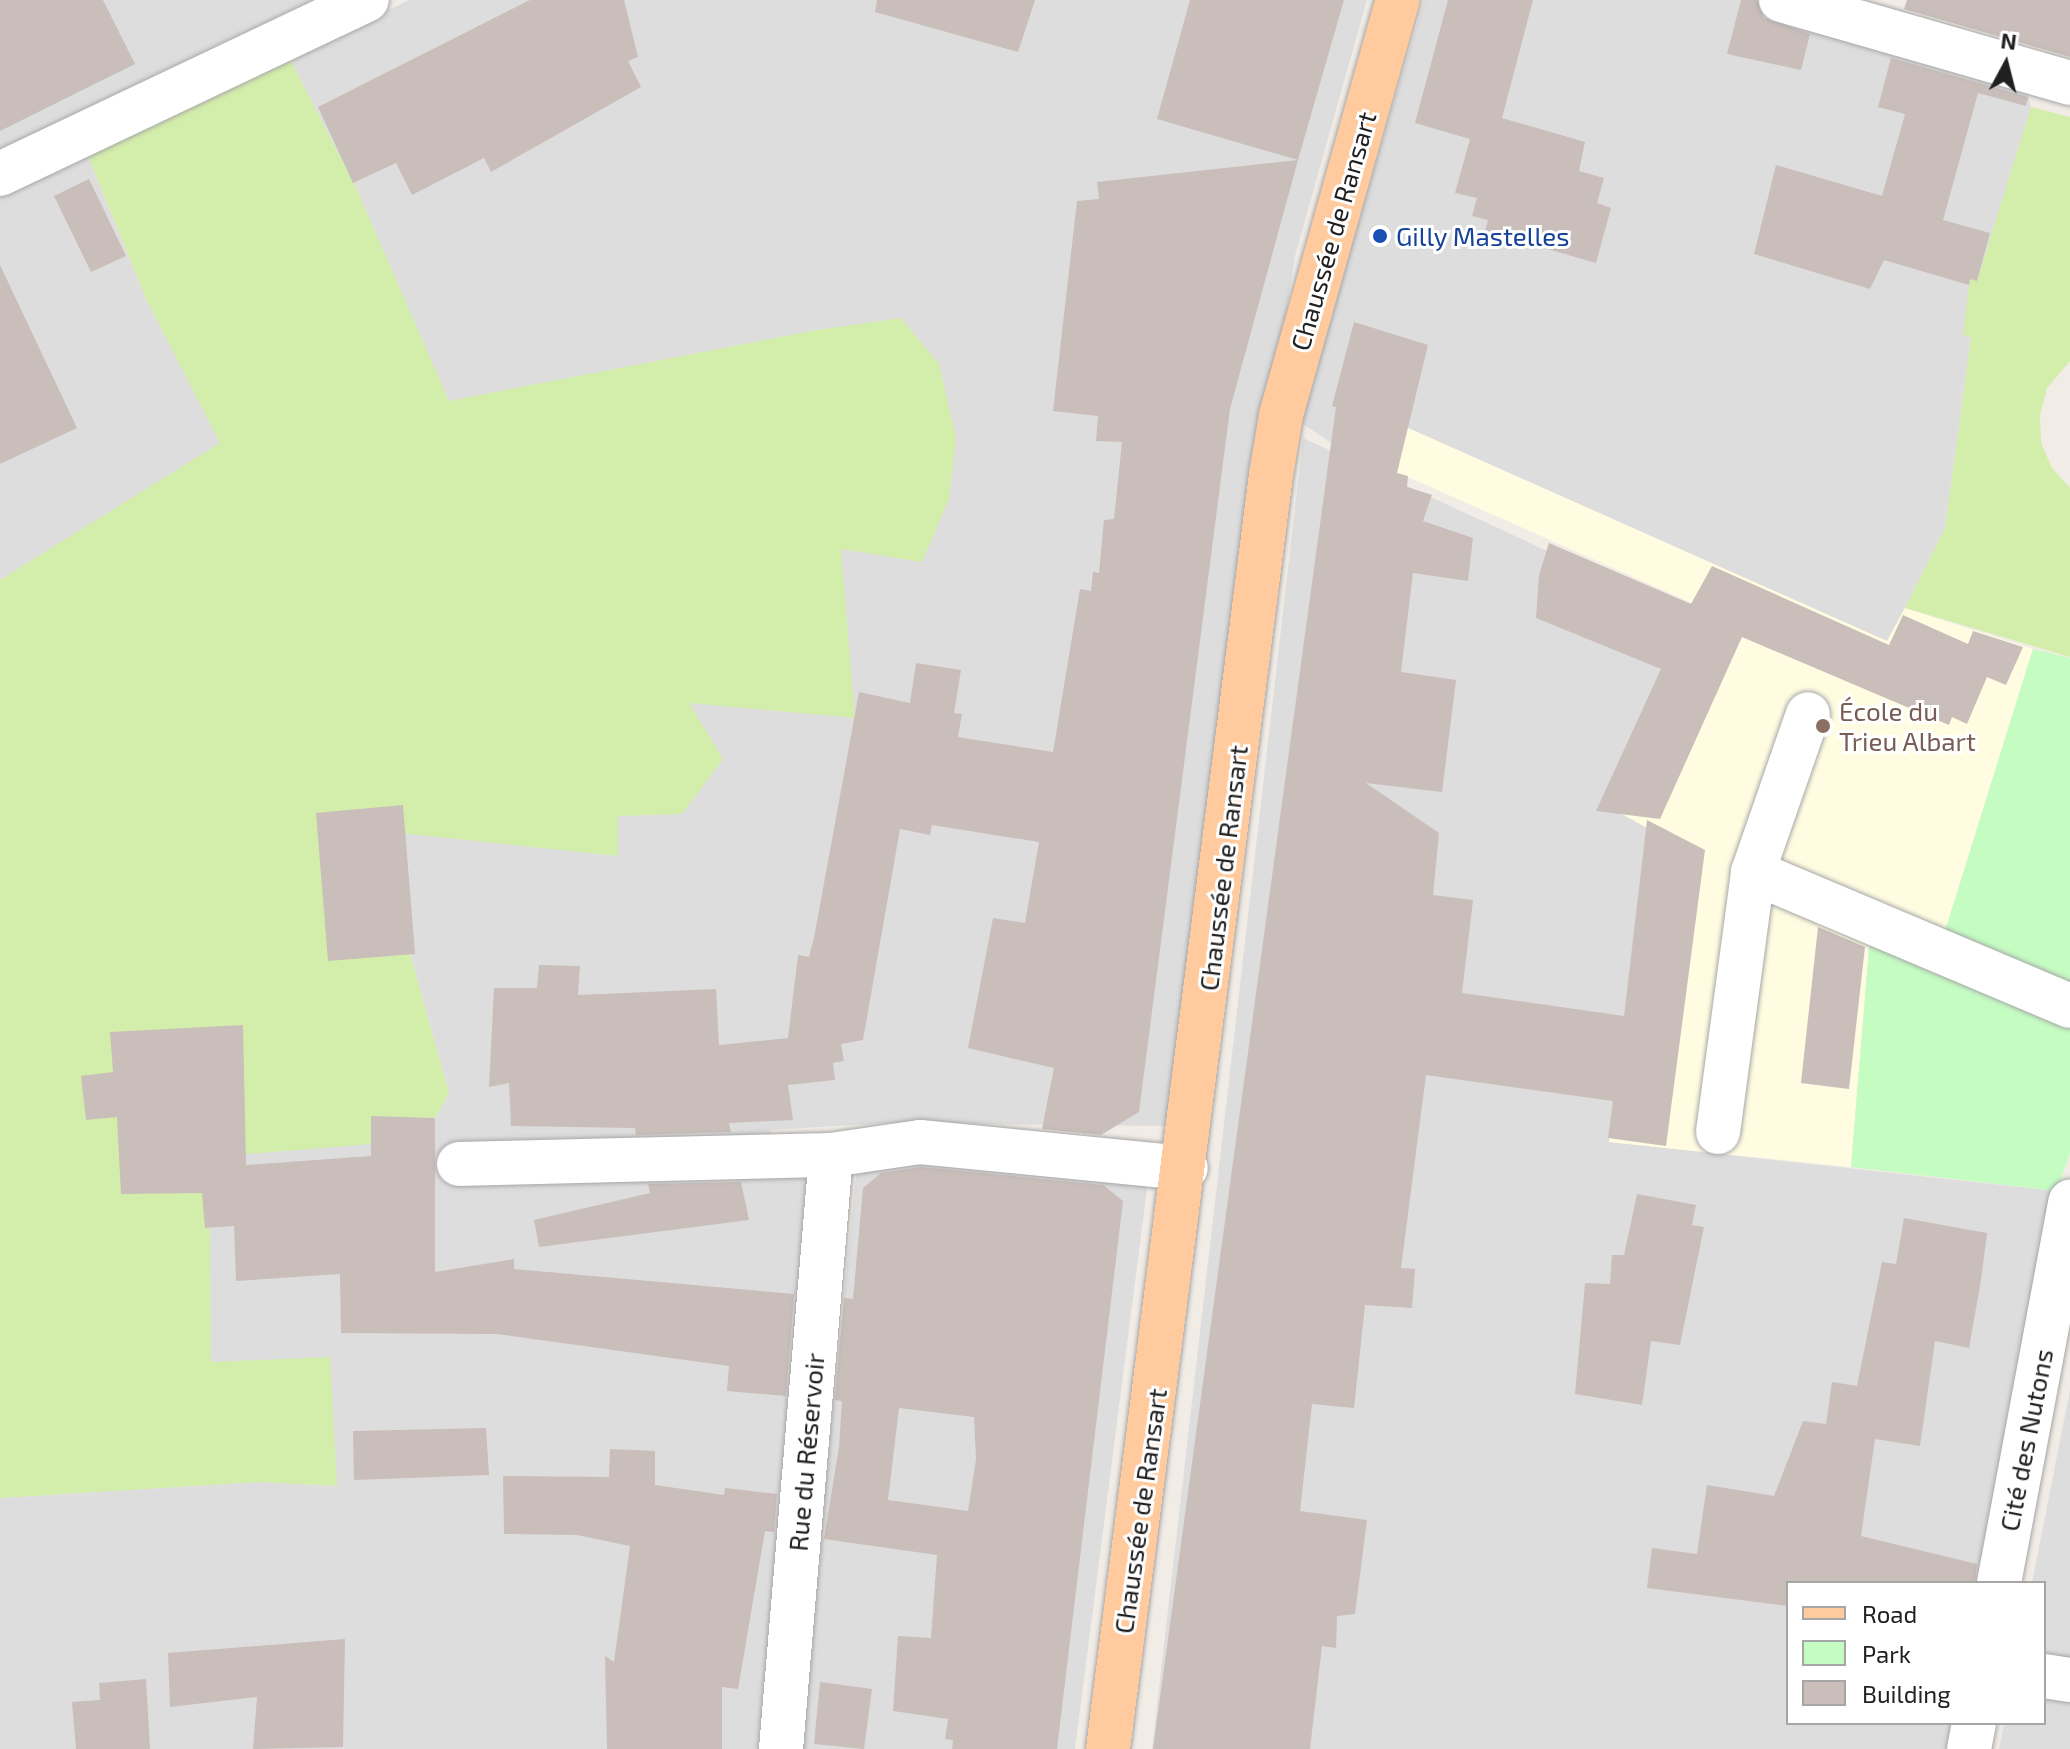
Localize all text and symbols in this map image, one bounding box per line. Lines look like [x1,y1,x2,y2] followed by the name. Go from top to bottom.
[1966,24,2046,104] north arrow
[1999,26,2018,54] text: N
[1284,108,1382,354] street label: Chaussée de Ransart
[1396,220,1570,252] place label: Gilly Mastelles
[1371,227,1389,245] marker: Gilly Mastelles
[1839,695,1976,756] place label: École du Trieu Albart
[1814,717,1832,735] marker: École du Trieu Albart
[1192,743,1254,993] street label: Chaussée de Ransart
[1993,1346,2059,1534] street label: Cité des Nutons
[782,1352,830,1552] street label: Rue du Réservoir
[1107,1386,1173,1636] street label: Chaussée de Ransart
[1786,1581,2046,1725] legend
[1862,1599,1917,1628] text: Road
[1862,1639,1911,1668] text: Park
[1862,1679,1951,1708] text: Building

